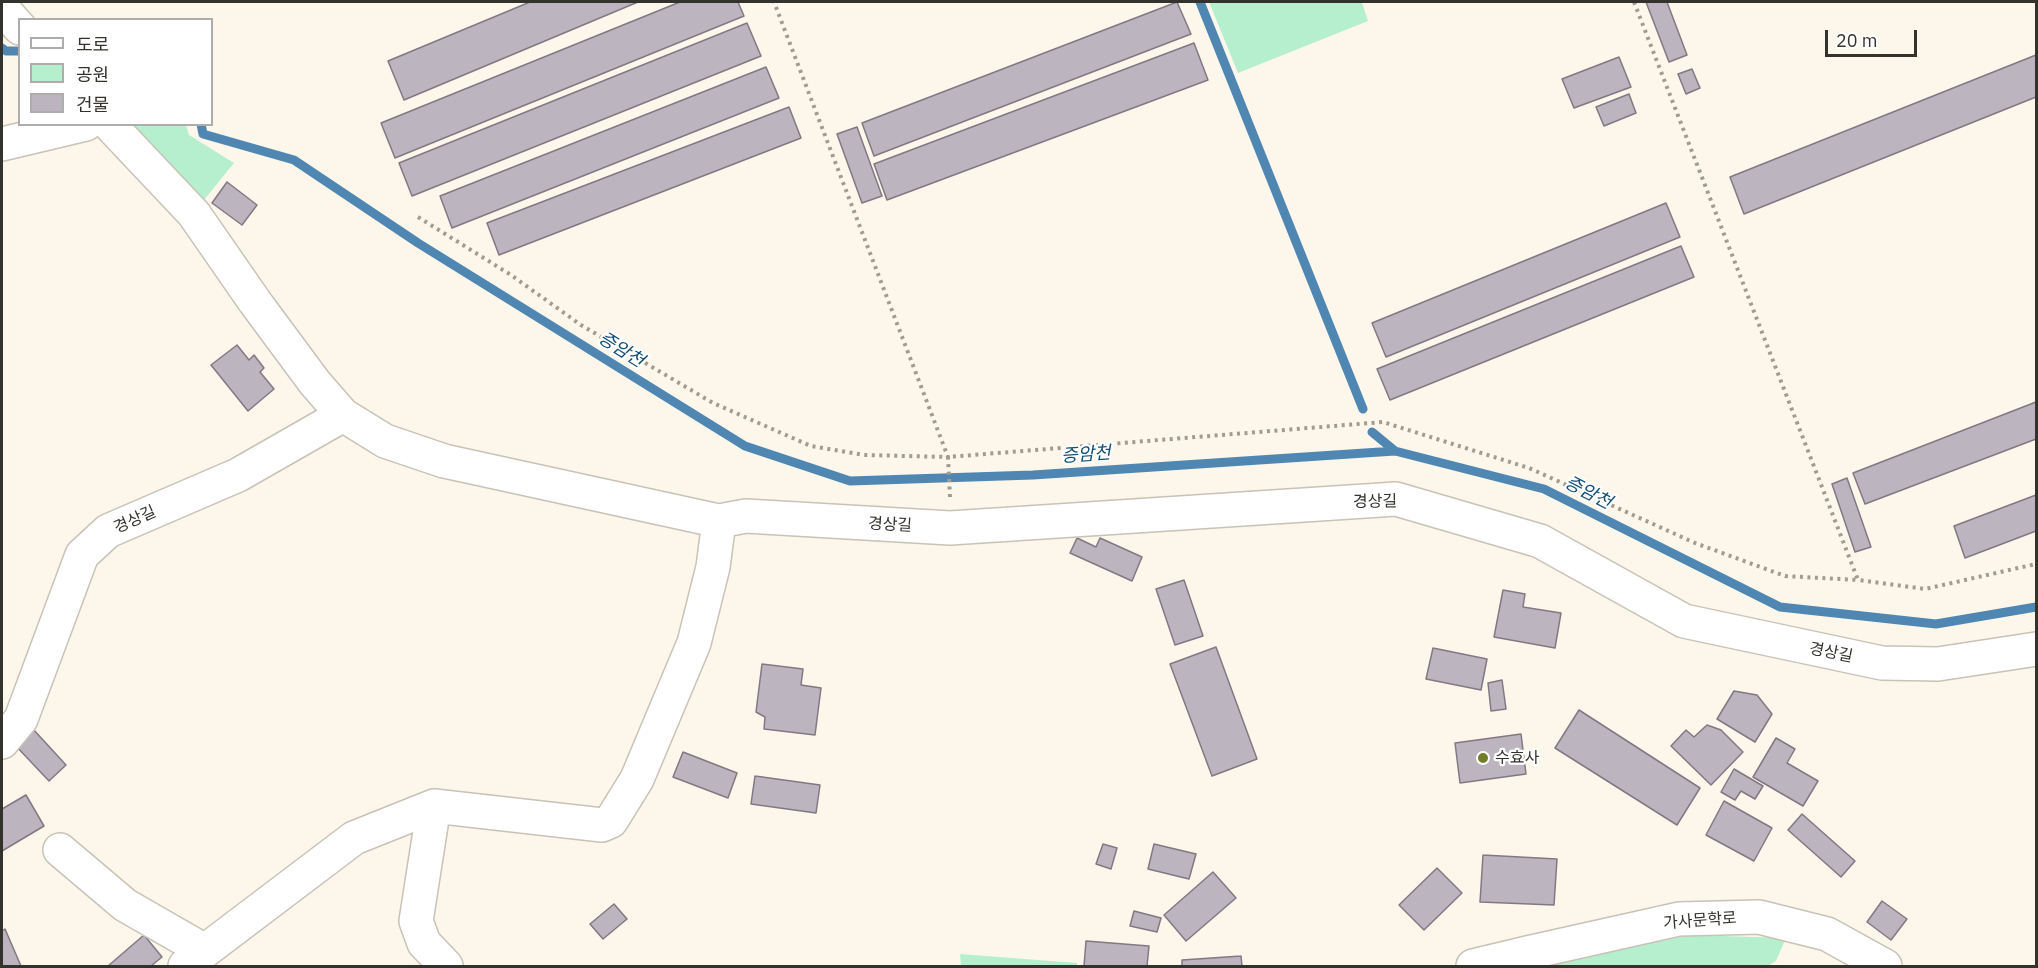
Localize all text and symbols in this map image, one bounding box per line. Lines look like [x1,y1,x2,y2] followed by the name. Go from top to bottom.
[18,18,213,126] legend
[1828,18,1920,56] scale bar
[1836,29,1878,52] text: 20 m
[76,33,109,56] text: 도로
[76,63,109,86] text: 공원
[76,93,109,116] text: 건물
[594,328,648,372] water label: 증암천
[1060,442,1112,468] water label: 증암천
[1561,472,1615,514] water label: 증암천
[1353,492,1397,512] street label: 경상길
[111,502,159,538] street label: 경상길
[867,514,913,536] street label: 경상길
[1807,639,1855,667] street label: 경상길
[1495,748,1539,768] place label: 수효사
[1476,751,1490,765] marker: 수효사
[1663,909,1737,933] street label: 가사문학로

